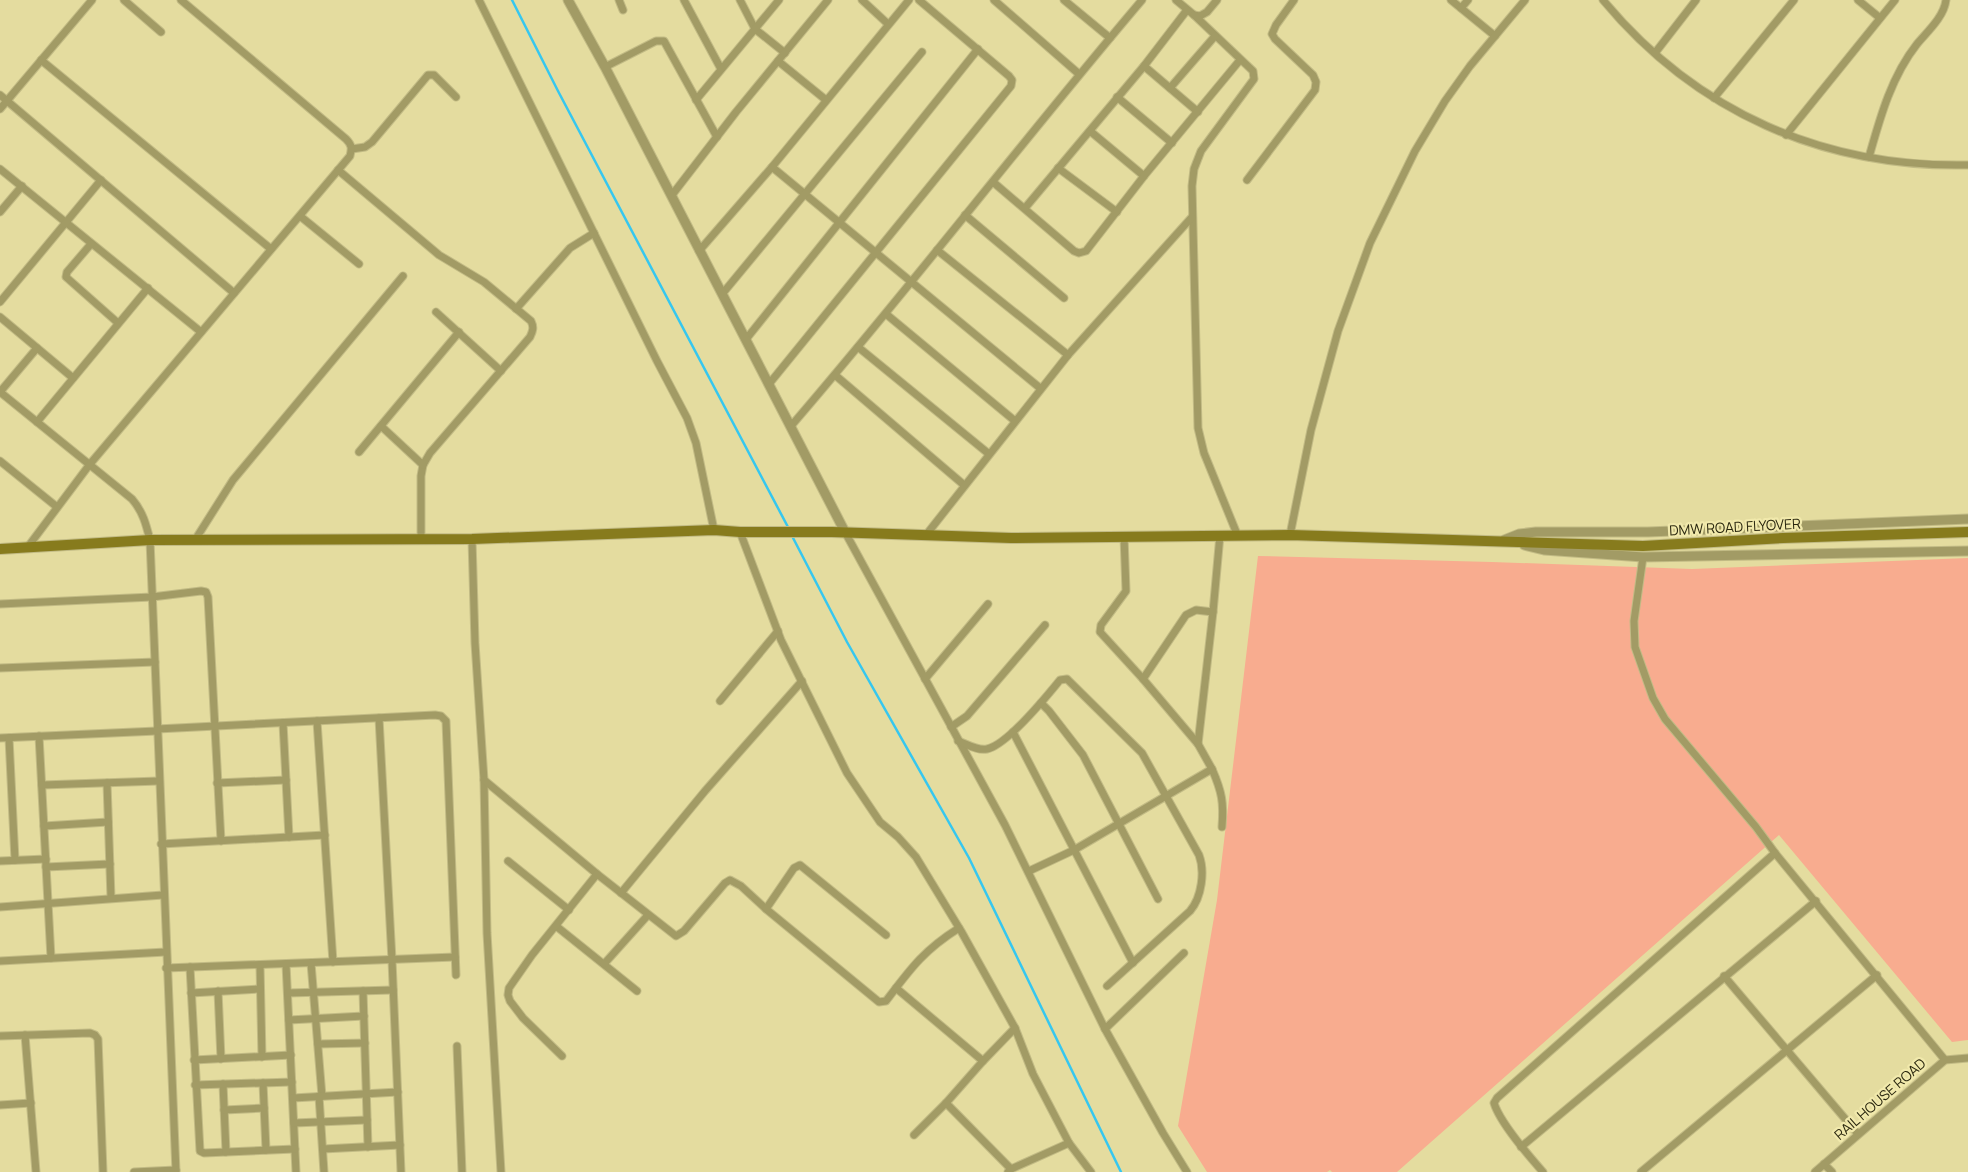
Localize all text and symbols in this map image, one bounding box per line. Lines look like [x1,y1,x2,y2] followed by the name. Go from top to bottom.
[1669,514,1801,539] street label: DMW ROAD FLYOVER
[1830,1053,1930,1144] street label: RAIL HOUSE ROAD

